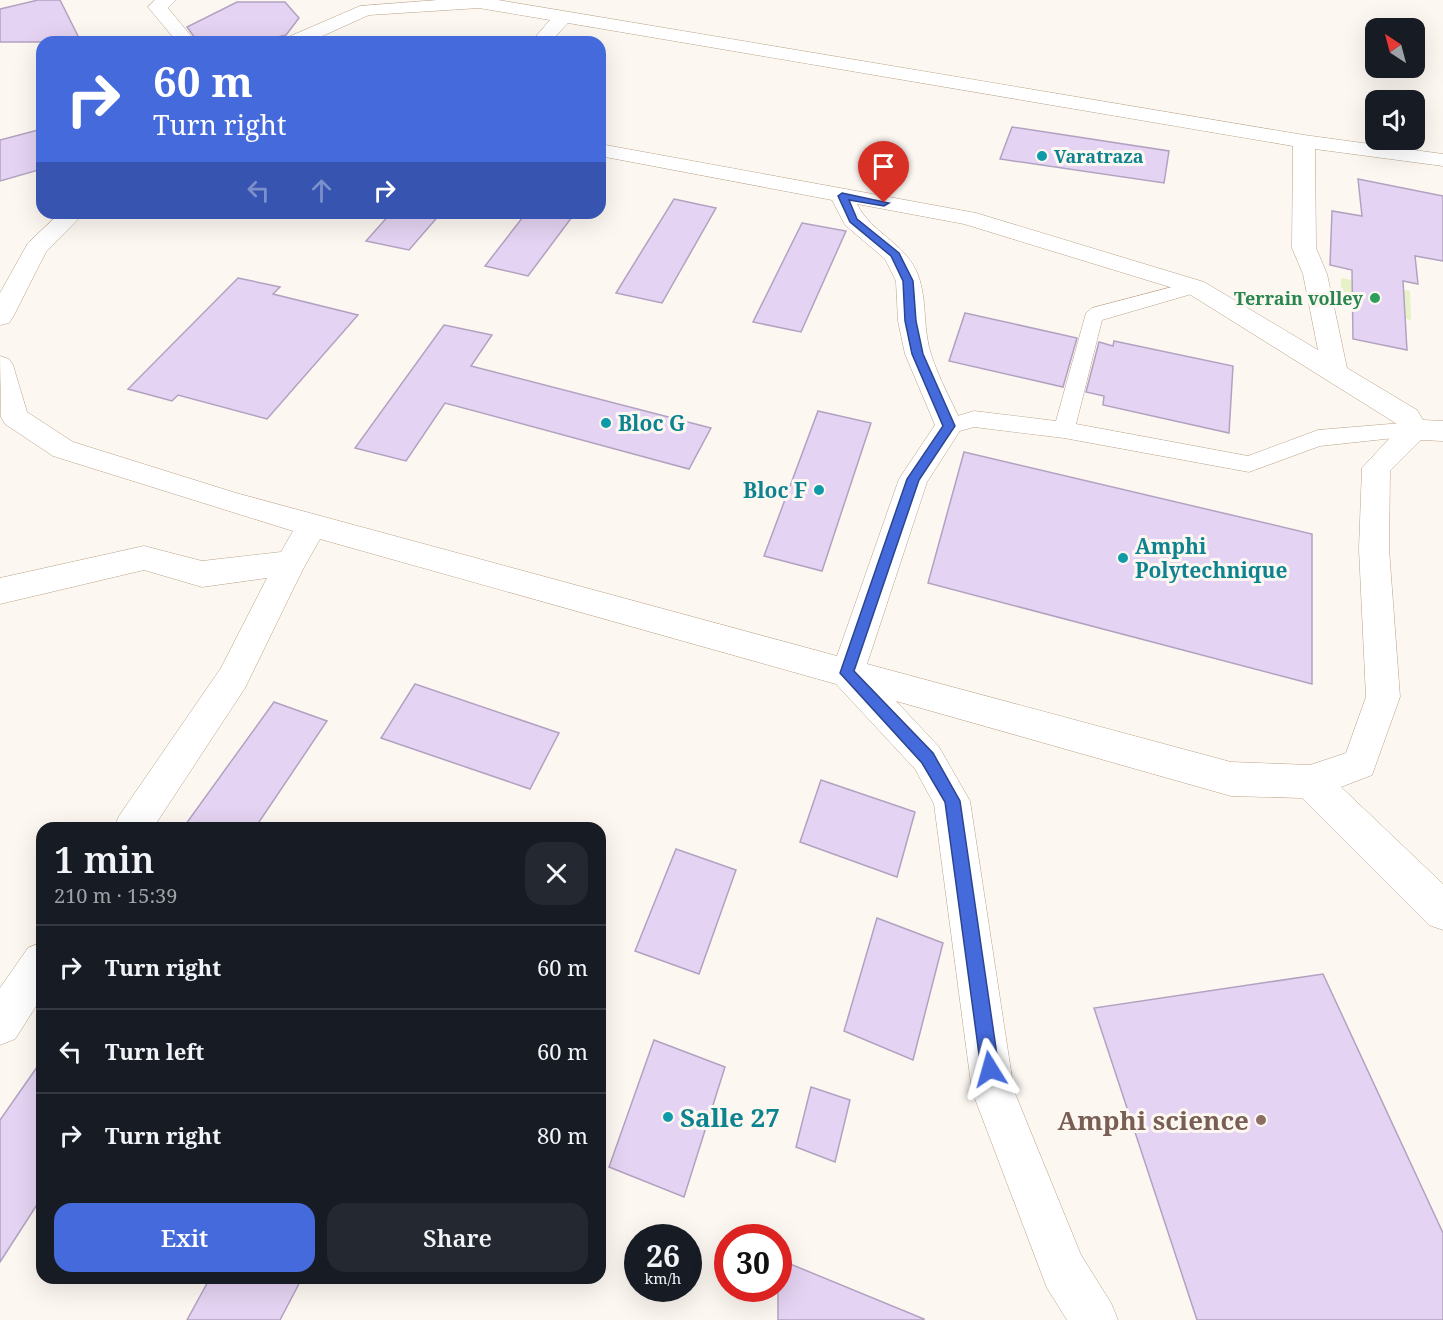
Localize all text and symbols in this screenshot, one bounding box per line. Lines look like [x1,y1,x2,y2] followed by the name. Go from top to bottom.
[1365,18,1425,78] north arrow
[1365,18,1425,150] map controls
[153,52,253,109] text: 60 m
[54,60,132,138] icon: right
[1365,90,1425,150] button: sound
[153,106,286,143] text: Turn right
[858,141,909,203] pin
[1054,144,1144,168] place label: Varatraza
[1035,149,1049,163] marker: Varatraza
[867,150,900,183] icon: arrive
[242,174,275,207] icon: left
[305,174,338,207] icon: ahead
[368,174,401,207] icon: right
[1234,286,1364,310] place label: Terrain volley
[1368,291,1382,305] marker: Terrain volley
[618,409,685,437] place label: Bloc G
[599,416,613,430] marker: Bloc G
[743,476,807,504] place label: Bloc F
[812,483,826,497] marker: Bloc F
[1135,532,1287,584] place label: Amphi Polytechnique
[1116,551,1130,565] marker: Amphi Polytechnique
[54,835,155,884] text: 1 min
[525,842,588,905] button: close
[54,882,177,909] text: 210 m · 15:39
[54,951,87,984] icon: right
[105,952,221,982] text: Turn right
[537,952,588,982] text: 60 m
[54,1035,87,1068] icon: left
[105,1036,204,1066] text: Turn left
[537,1036,588,1066] text: 60 m
[958,1037,1022,1101] position arrow
[680,1099,780,1135] place label: Salle 27
[1058,1102,1249,1138] place label: Amphi science
[661,1110,675,1124] marker: Salle 27
[1254,1113,1268,1127] marker: Amphi science
[54,1119,87,1152] icon: right
[105,1120,221,1150] text: Turn right
[537,1120,588,1150] text: 80 m
[54,1203,315,1272] button: Exit
[327,1203,588,1272] button: Share
[714,1224,792,1302] speed limit sign: 30
[646,1235,680,1276] text: 26
[645,1268,681,1288] text: km/h

